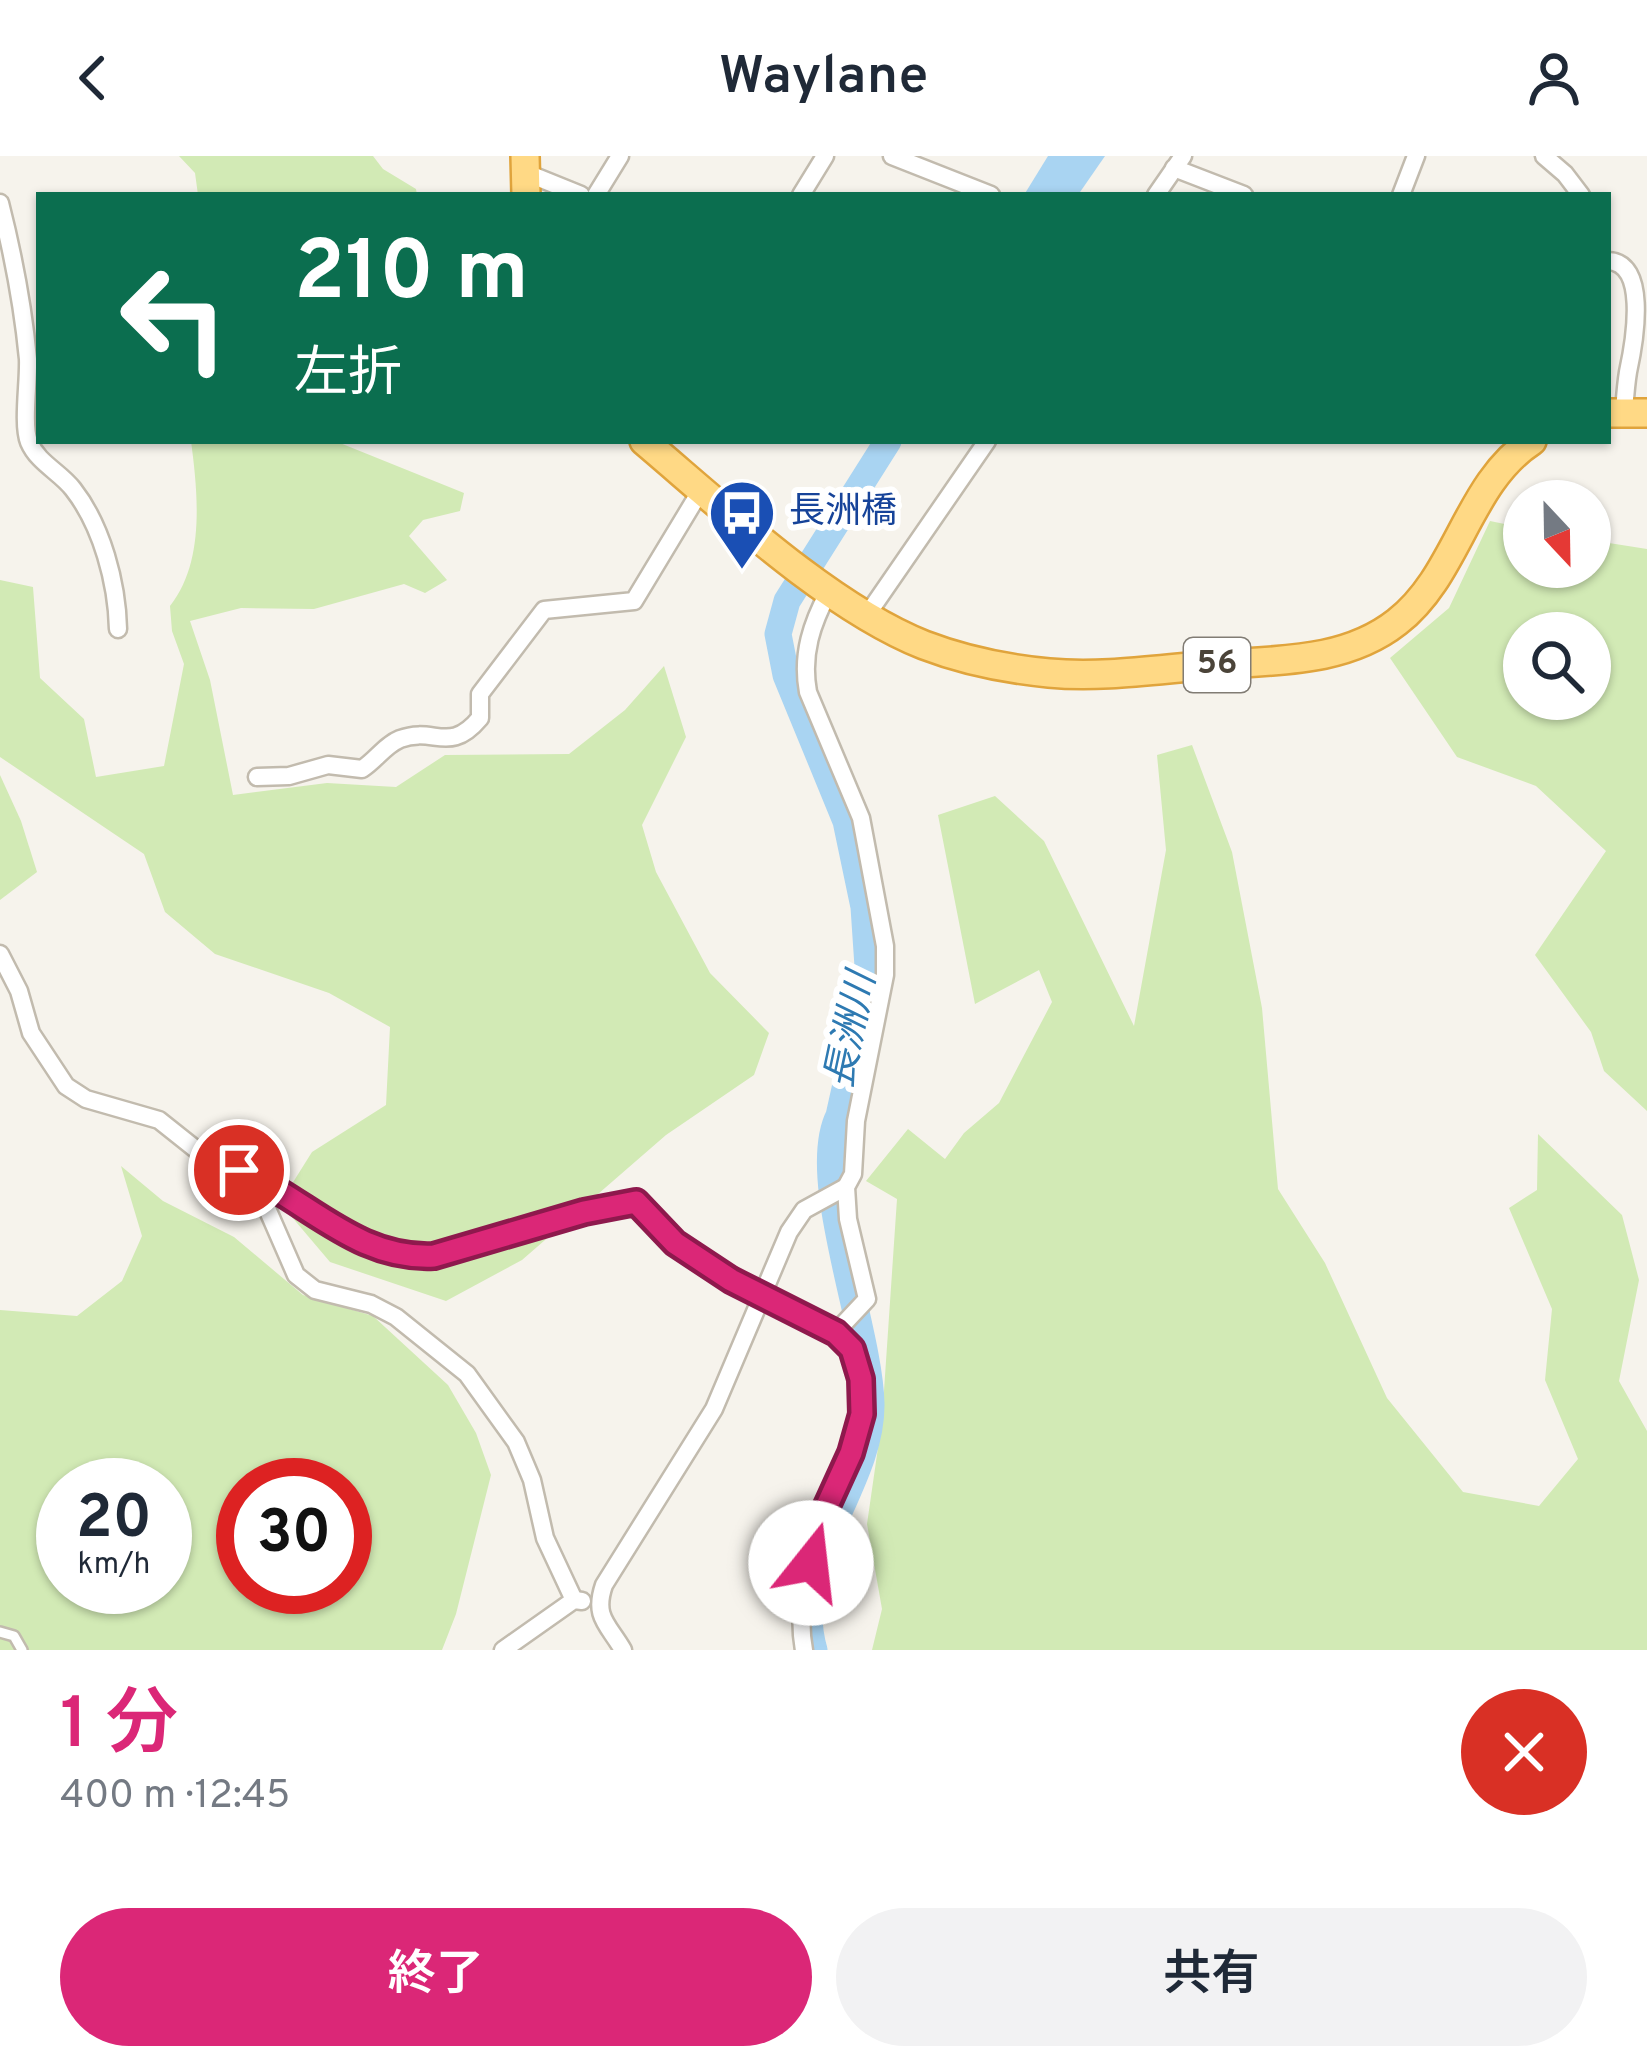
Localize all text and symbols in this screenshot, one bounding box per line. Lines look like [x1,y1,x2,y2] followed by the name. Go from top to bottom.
[719,44,928,113] text: Waylane
[60,45,126,111] icon: back
[1521,45,1587,111] icon: person
[294,223,529,329] text: 210 m
[96,240,252,396] icon: left
[294,342,402,411] text: 左折
[707,478,777,572] bus stop icon: 長洲橋
[1503,480,1611,588] north arrow
[1503,480,1611,720] map controls
[789,490,897,536] place label: 長洲橋
[1503,612,1611,720] button: search
[1184,638,1250,692] road number: 56
[817,965,890,1093] water label: 長洲川
[188,1119,290,1221] pin
[206,1137,272,1203] icon: arrive
[216,1458,372,1614] speed limit sign: 30
[76,1483,152,1559] text: 20
[748,1500,874,1626] position arrow
[78,1547,150,1584] text: km/h
[60,1682,178,1774] text: 1 分
[1461,1689,1587,1815] button: close
[60,1773,290,1822] text: 400 m · 12:45
[60,1908,812,2046] button: 終了
[836,1908,1587,2046] button: 共有

